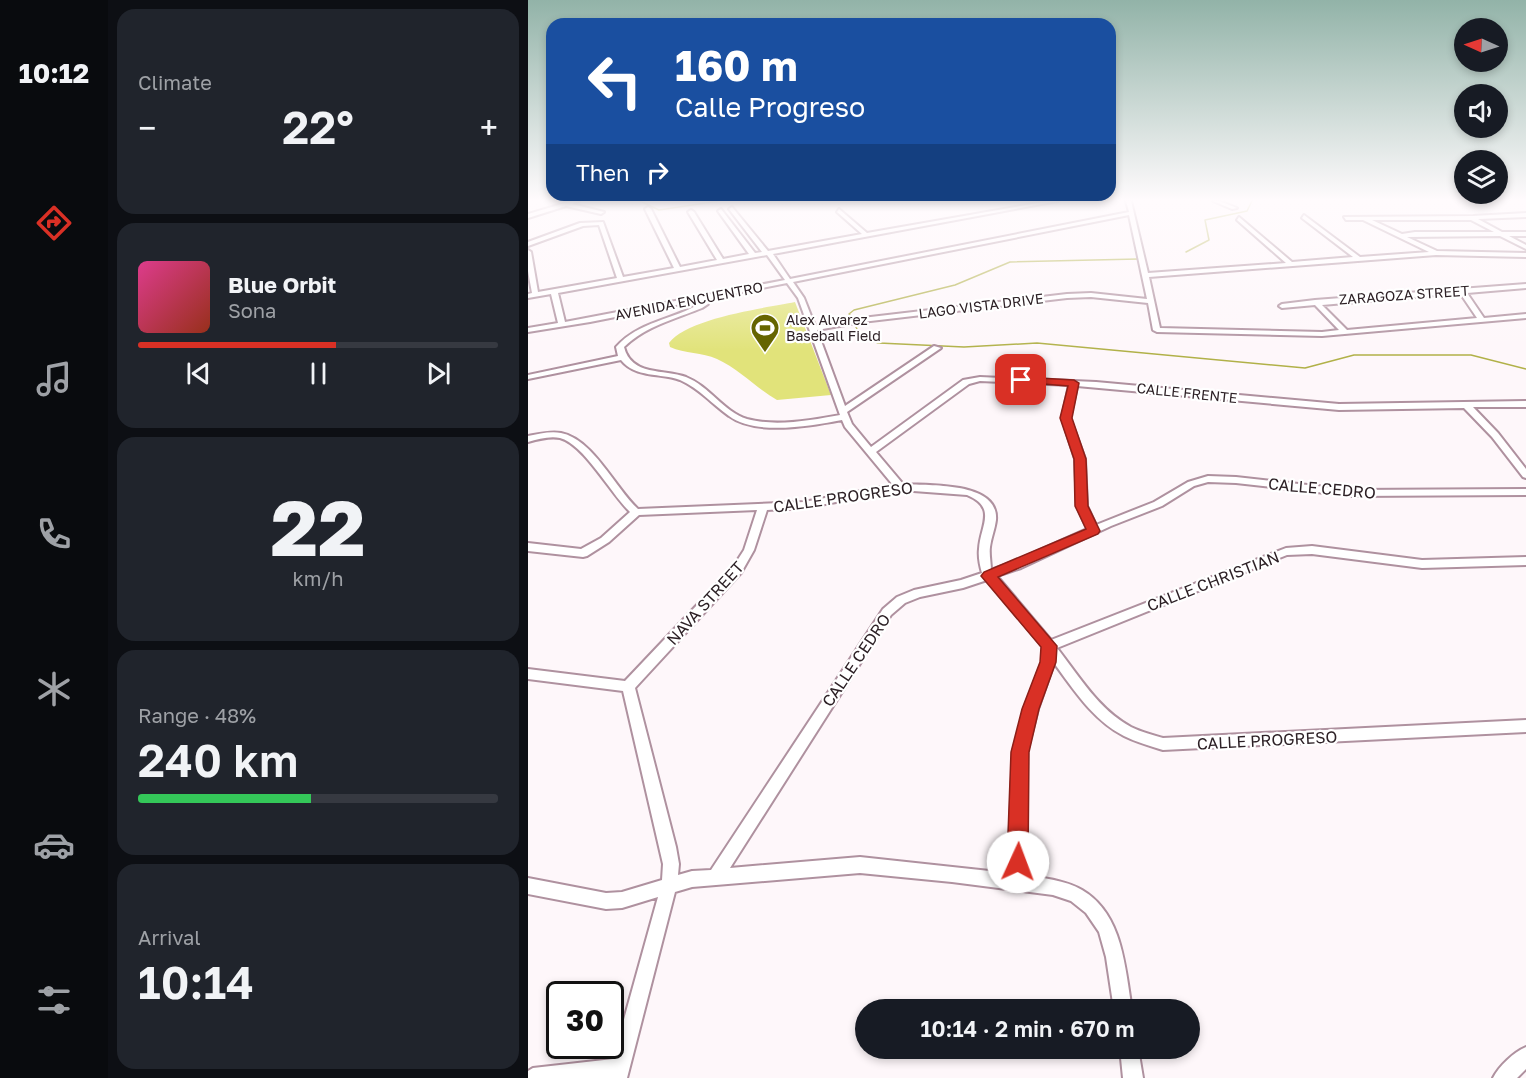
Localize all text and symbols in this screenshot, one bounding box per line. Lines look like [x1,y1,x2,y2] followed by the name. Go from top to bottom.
[1454,18,1508,72] north arrow
[1454,18,1508,204] map controls
[675,40,798,90] text: 160 m
[576,42,654,120] icon: left
[19,57,89,89] text: 10:12
[138,70,212,94] text: Climate
[1454,84,1508,138] button: sound
[675,91,865,123] text: Calle Progreso
[282,100,354,154] text: 22°
[138,108,156,147] text: −
[480,108,498,147] text: +
[1454,150,1508,204] button: layers
[641,156,674,189] icon: right
[576,159,629,186] text: Then
[33,202,75,244] icon: directions
[228,271,336,298] text: Blue Orbit
[614,278,764,323] street label: AVENIDA ENCUENTRO
[1338,281,1470,308] street label: ZARAGOZA STREET
[917,289,1044,322] street label: LAGO VISTA DRIVE
[228,298,276,322] text: Sona
[786,311,881,344] place label: Alex Alvarez Baseball Field
[749,312,781,354] sports icon: Alex Alvarez Baseball Field
[995,354,1046,405] pin
[182,357,215,390] icon: previous
[302,357,335,390] icon: pause
[422,357,455,390] icon: next
[33,358,75,400] icon: music
[1004,363,1037,396] icon: arrive
[1136,379,1238,406] street label: CALLE FRENTE
[1267,473,1377,503] street label: CALLE CEDRO
[772,477,914,517] street label: CALLE PROGRESO
[270,480,366,573] text: 22
[33,513,75,555] icon: phone
[1144,547,1282,615] street label: CALLE CHRISTIAN
[662,557,748,649] street label: NAVA STREET
[293,566,343,590] text: km/h
[818,610,894,710] street label: CALLE CEDRO
[33,668,75,710] icon: climate
[138,703,256,727] text: Range · 48%
[1196,726,1338,754] street label: CALLE PROGRESO
[138,733,298,787] text: 240 km
[33,824,75,866] icon: car
[986,830,1050,894] position arrow
[138,925,201,949] text: Arrival
[138,955,254,1009] text: 10:14
[33,979,75,1021] icon: filters
[546,981,624,1059] speed limit sign: 30
[920,1015,1135,1042] text: 10:14 · 2 min · 670 m

